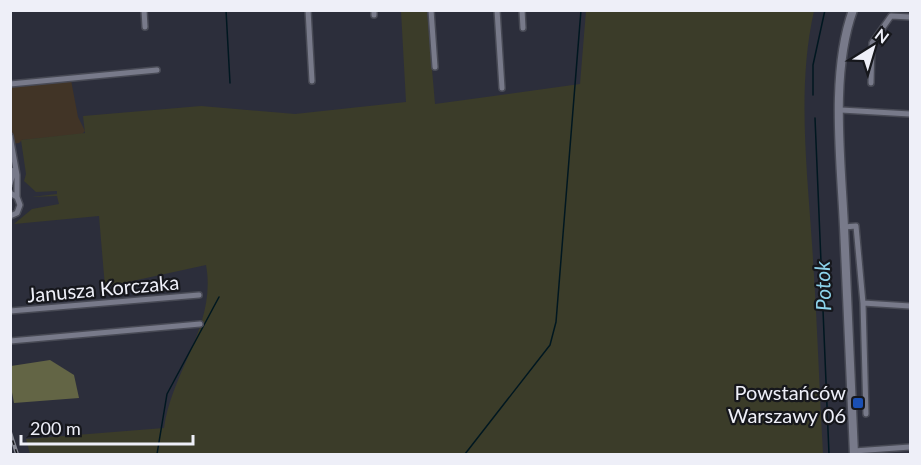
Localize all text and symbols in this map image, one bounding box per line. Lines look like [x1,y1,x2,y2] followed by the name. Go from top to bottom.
[843,18,903,78] north arrow
[872,24,893,47] text: N
[809,260,835,311] water label: Potok
[26,269,180,307] street label: Janusza Korczaka
[728,380,846,427] place label: Powstańców Warszawy 06
[851,396,865,410] marker: Powstańców Warszawy 06
[21,408,194,446] scale bar
[30,417,81,439] text: 200 m

